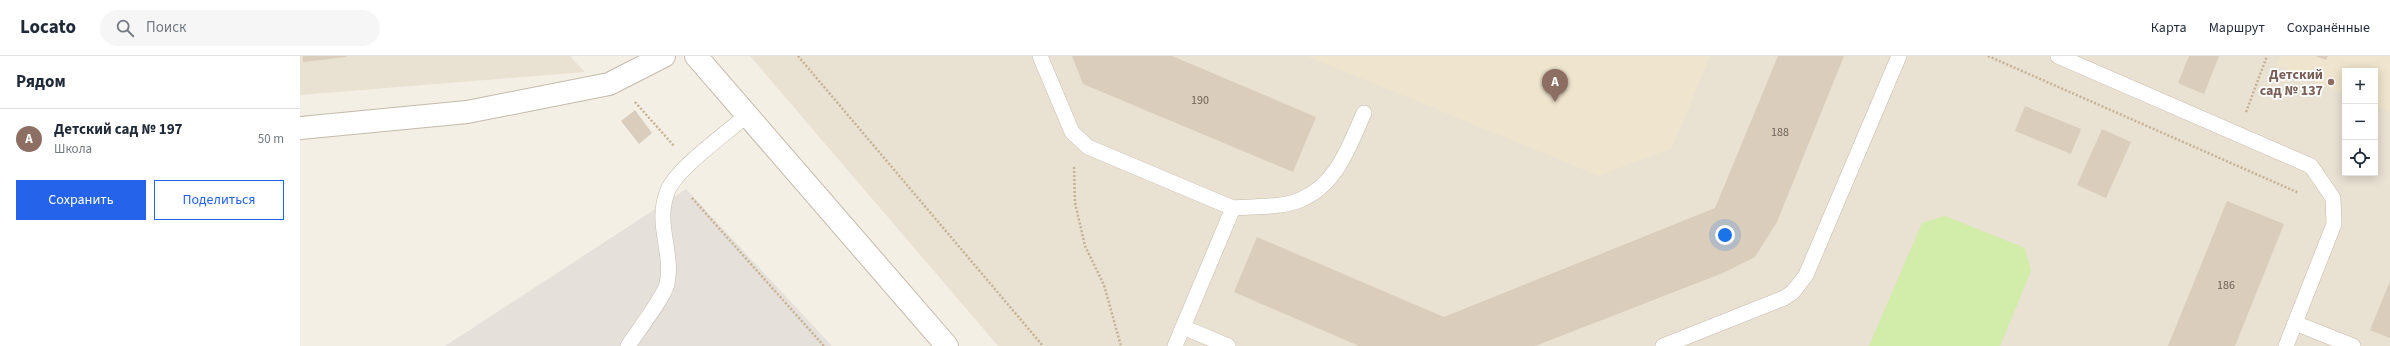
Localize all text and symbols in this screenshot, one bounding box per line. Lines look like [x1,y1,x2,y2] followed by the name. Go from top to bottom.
[100,10,380,46] search box
[20,14,76,41] text: Locato
[114,17,136,39] icon: search
[146,17,187,38] text: Поиск
[2151,18,2187,38] text: Карта
[2209,18,2265,38] text: Маршрут
[2287,18,2370,38] text: Сохранённые
[2260,65,2323,101] place label: Детский сад № 137
[2342,68,2378,176] map controls
[2342,68,2378,104] button: +
[1542,69,1568,102] pin: A
[16,70,66,94] text: Рядом
[2326,77,2336,87] marker: Детский сад № 137
[1191,92,1209,109] house number: 190
[2342,104,2378,140] button: −
[54,119,183,140] text: Детский сад № 197
[1771,124,1789,141] house number: 188
[25,130,33,148] text: A
[258,130,284,148] text: 50 m
[54,140,92,158] text: Школа
[2342,140,2378,176] button: locate
[16,180,146,220] button: Сохранить
[154,180,284,220] button: Поделиться
[1715,225,1735,245] your location
[2217,277,2235,294] house number: 186

